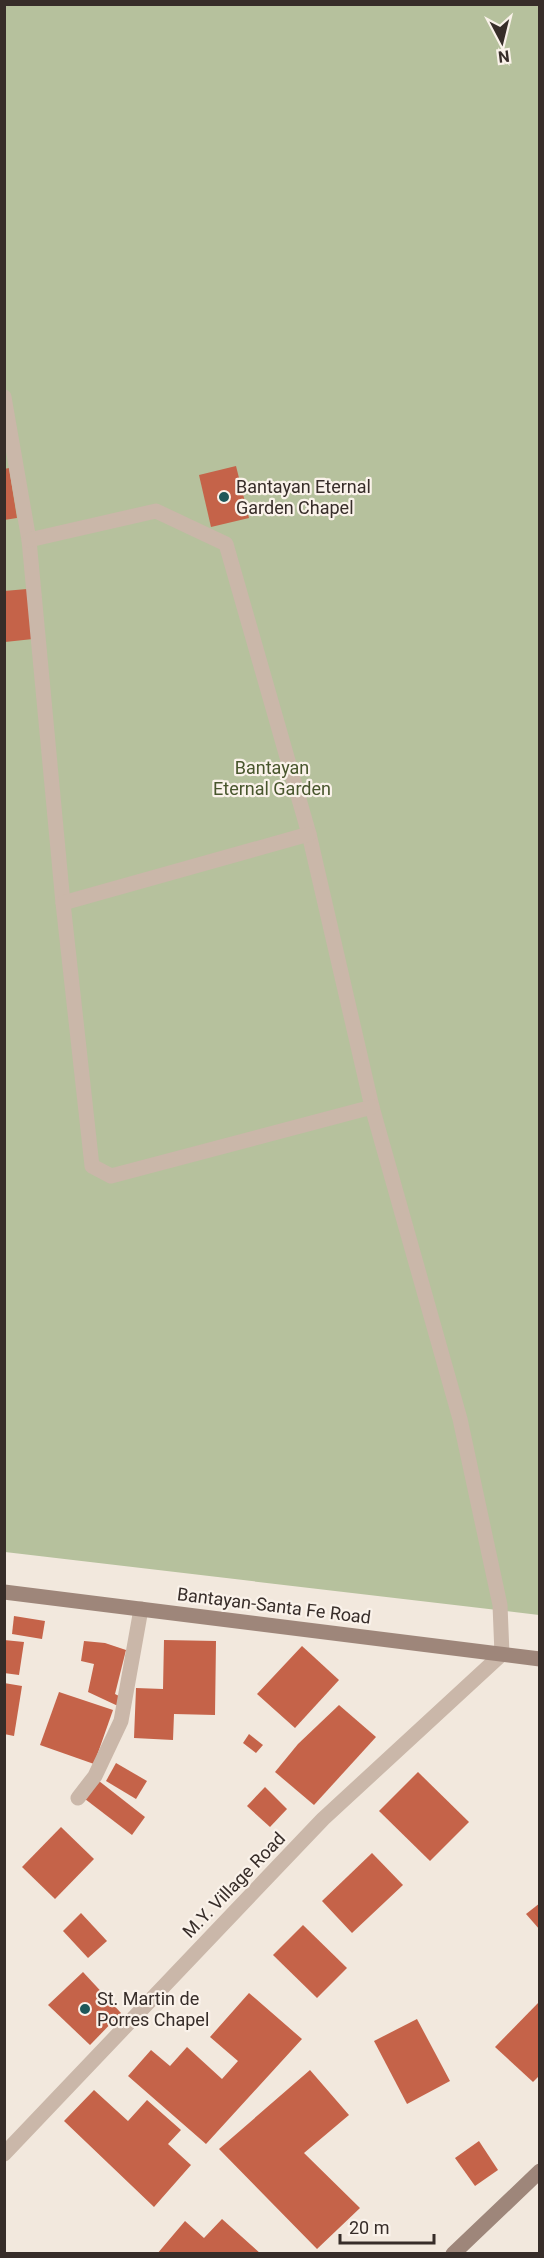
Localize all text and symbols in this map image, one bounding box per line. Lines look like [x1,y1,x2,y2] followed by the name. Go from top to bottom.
[472,12,532,72] north arrow
[497,46,511,67] text: N
[236,476,371,518] place label: Bantayan Eternal Garden Chapel
[217,490,231,504] marker: Bantayan Eternal Garden Chapel
[213,757,331,799] park label: Bantayan Eternal Garden
[176,1583,372,1628] street label: Bantayan-Santa Fe Road
[178,1828,289,1942] street label: M.Y. Village Road
[97,1988,209,2030] place label: St. Martin de Porres Chapel
[78,2002,92,2016] marker: St. Martin de Porres Chapel
[340,2207,434,2245] scale bar
[349,2217,389,2238] text: 20 m

